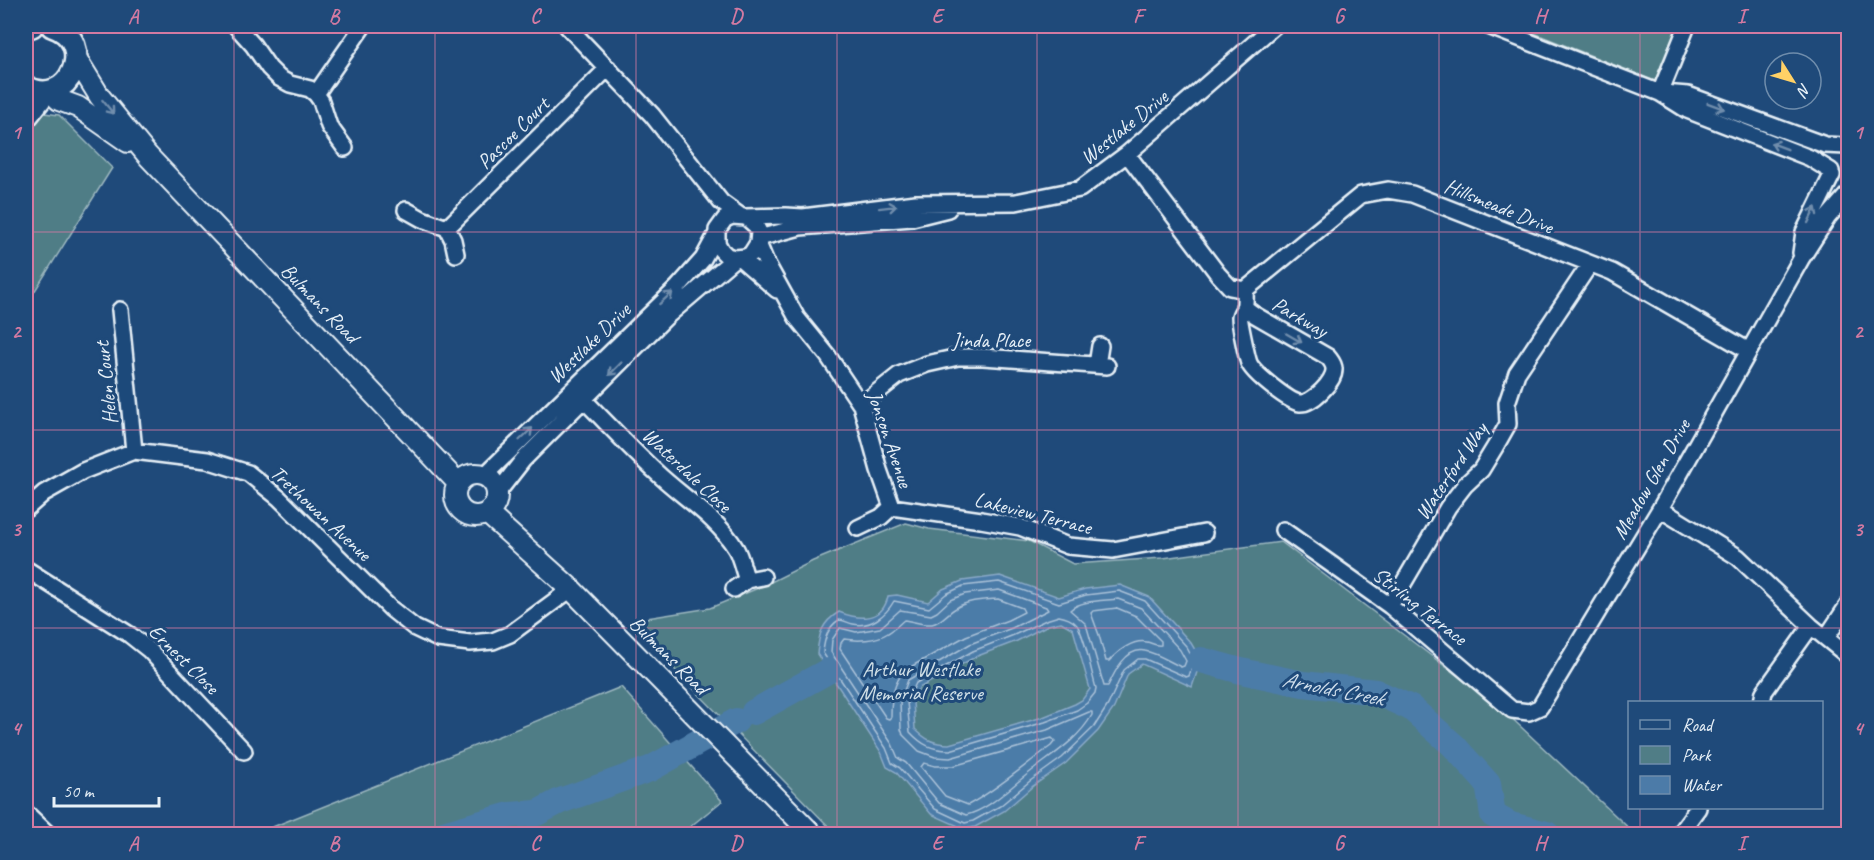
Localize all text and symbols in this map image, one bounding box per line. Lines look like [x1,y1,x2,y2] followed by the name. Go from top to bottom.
[128,4,140,29] text: A
[329,4,341,29] text: B
[530,4,542,29] text: C
[730,4,744,29] text: D
[932,4,946,29] text: E
[1133,4,1147,29] text: F
[1334,4,1347,29] text: G
[1534,4,1549,29] text: H
[1737,4,1750,29] text: I
[1763,51,1823,111] north arrow
[1791,79,1815,102] text: N
[1075,83,1174,170] street label: Westlake Drive
[471,90,556,175] street label: Pascoe Court
[101,99,115,114] one-way arrow
[1706,101,1725,112] one-way arrow
[12,120,23,145] text: 1
[1854,120,1865,145] text: 1
[1770,140,1788,151] one-way arrow
[1441,172,1558,240] street label: Hillsmeade Drive
[878,201,898,212] one-way arrow
[1806,207,1818,225] one-way arrow
[275,258,367,351] street label: Bulmans Road
[658,291,673,305] one-way arrow
[1268,291,1334,344] street label: Parkway
[542,296,637,389] street label: Westlake Drive
[12,319,23,344] text: 2
[1854,319,1865,344] text: 2
[951,327,1032,353] street label: Jinda Place
[1285,332,1302,344] one-way arrow
[88,338,123,426] street label: Helen Court
[607,361,622,376] one-way arrow
[861,386,919,492] street label: Jonson Avenue
[1606,413,1696,544] street label: Meadow Glen Drive
[1409,416,1494,524] street label: Waterford Way
[637,422,738,519] street label: Waterdale Close
[519,426,534,441] one-way arrow
[265,460,378,567] street label: Trethowan Avenue
[972,486,1096,541] street label: Lakeview Terrace
[12,517,23,542] text: 3
[1854,517,1865,542] text: 3
[1368,561,1473,652] street label: Stirling Terrace
[624,610,717,703] street label: Bulmans Road
[143,618,225,700] street label: Ernest Close
[859,656,985,706] park label: Arthur Westlake Memorial Reserve
[1280,665,1390,713] water label: Arnolds Creek
[1628,701,1823,809] legend
[1682,714,1715,736] text: Road
[12,716,24,741] text: 4
[1854,716,1866,741] text: 4
[1682,744,1712,766] text: Park
[54,770,159,808] scale bar
[1682,774,1723,796] text: Water
[63,780,96,802] text: 50 m
[128,831,140,856] text: A
[329,831,341,856] text: B
[530,831,542,856] text: C
[730,831,744,856] text: D
[932,831,946,856] text: E
[1133,831,1147,856] text: F
[1334,831,1347,856] text: G
[1534,831,1549,856] text: H
[1737,831,1750,856] text: I

